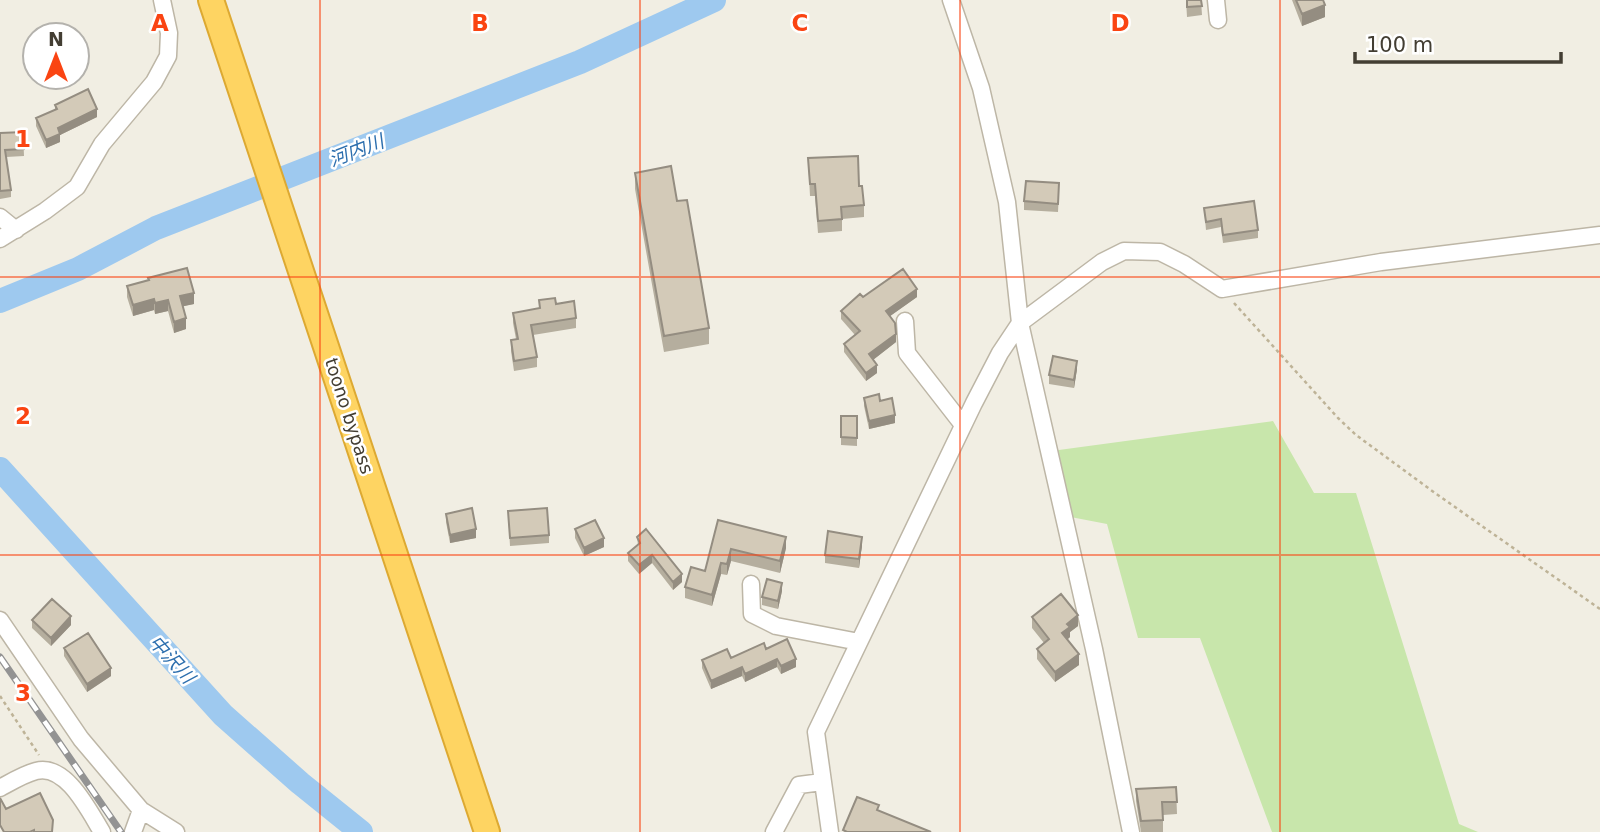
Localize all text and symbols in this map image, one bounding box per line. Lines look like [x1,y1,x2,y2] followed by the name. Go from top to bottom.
[151,10,169,36] text: A
[471,10,489,36] text: B
[792,10,808,36] text: C
[1110,10,1130,36] text: D
[21,21,91,91] north arrow
[1355,21,1562,65] scale bar
[48,28,64,50] text: N
[1366,33,1433,57] text: 100 m
[15,126,31,152] text: 1
[325,129,388,170] water label: 河内川
[321,355,378,476] street label: toono bypass
[15,403,31,429] text: 2
[145,630,201,689] water label: 中沢川
[15,680,31,706] text: 3

